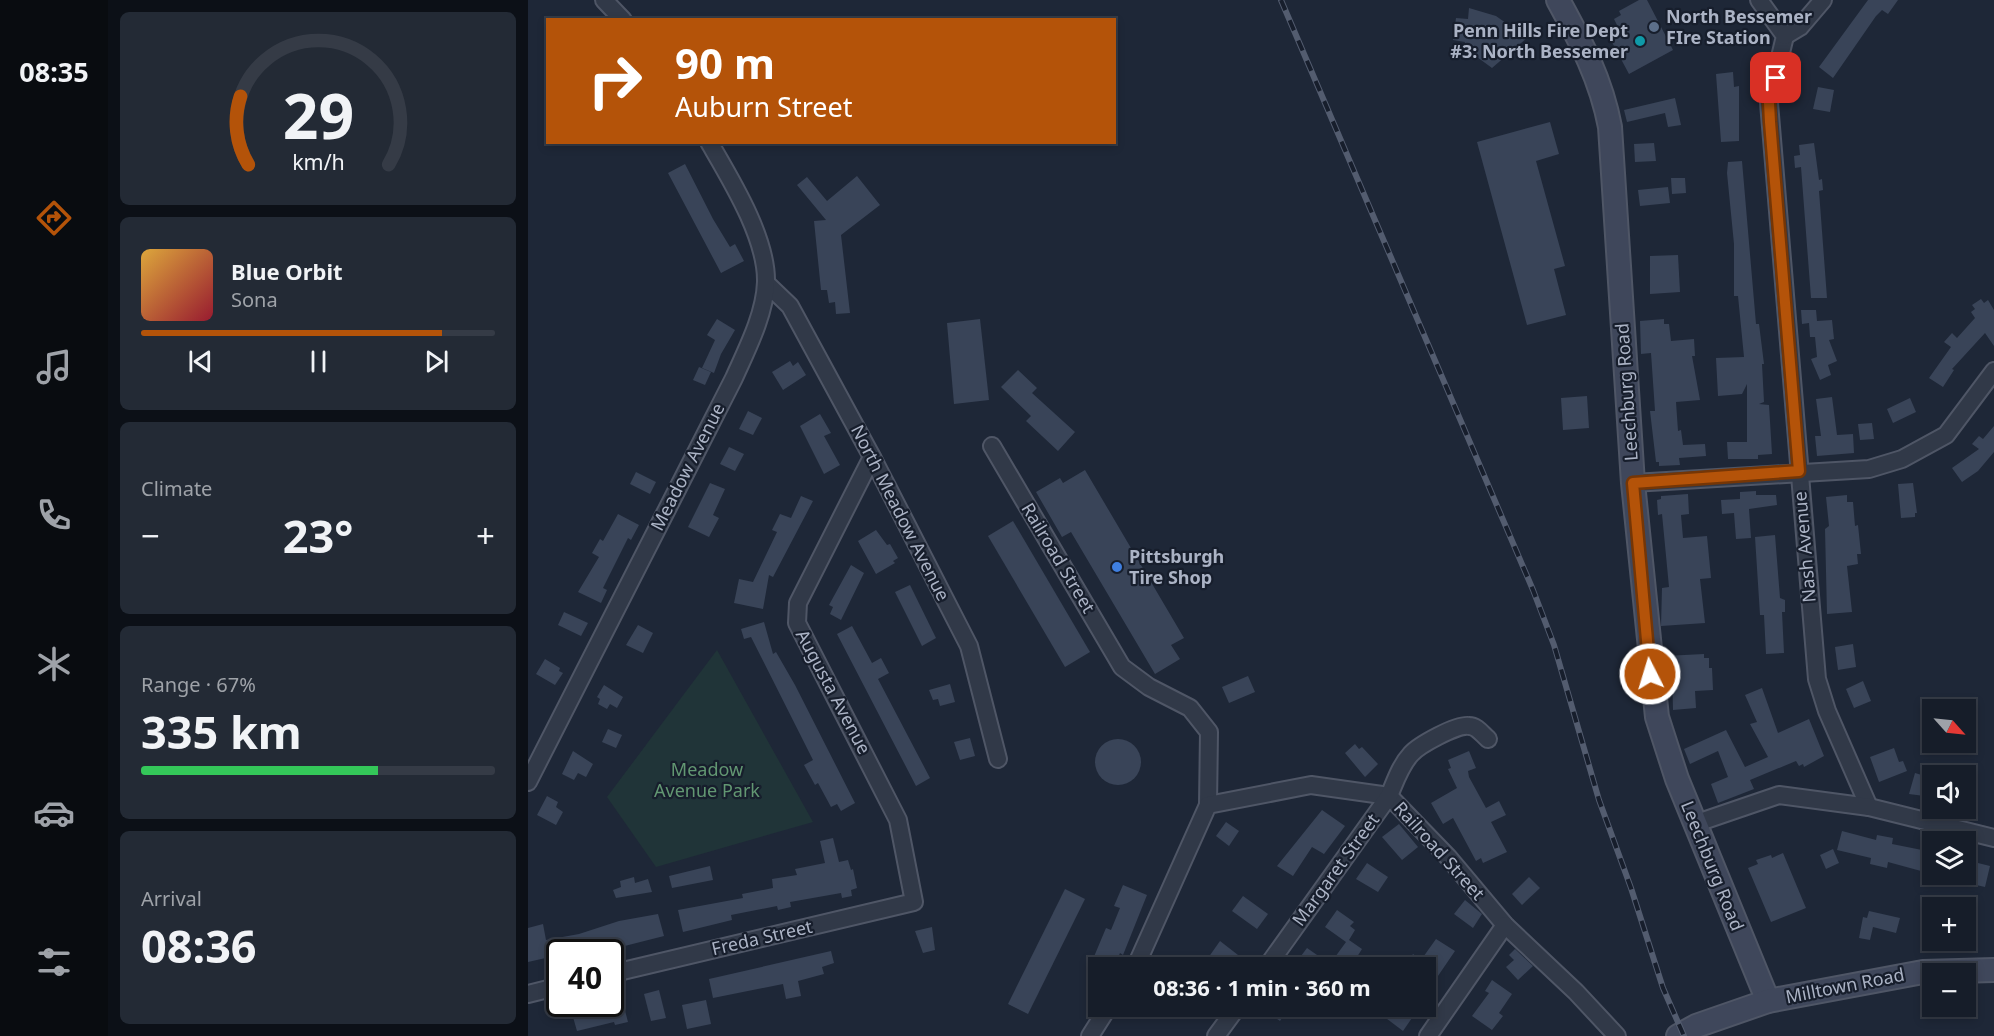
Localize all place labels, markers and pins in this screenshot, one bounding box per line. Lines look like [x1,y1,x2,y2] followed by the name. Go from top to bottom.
[1666,4,1812,49] place label: North Bessemer FIre Station
[1450,18,1628,63] place label: Penn Hills Fire Dept #3: North Bessemer
[1647,20,1661,34] marker: North Bessemer FIre Station
[1633,34,1647,48] marker: Penn Hills Fire Dept #3: North Bessemer
[1750,52,1801,103] pin
[1129,544,1224,589] place label: Pittsburgh Tire Shop
[1110,560,1124,574] marker: Pittsburgh Tire Shop

